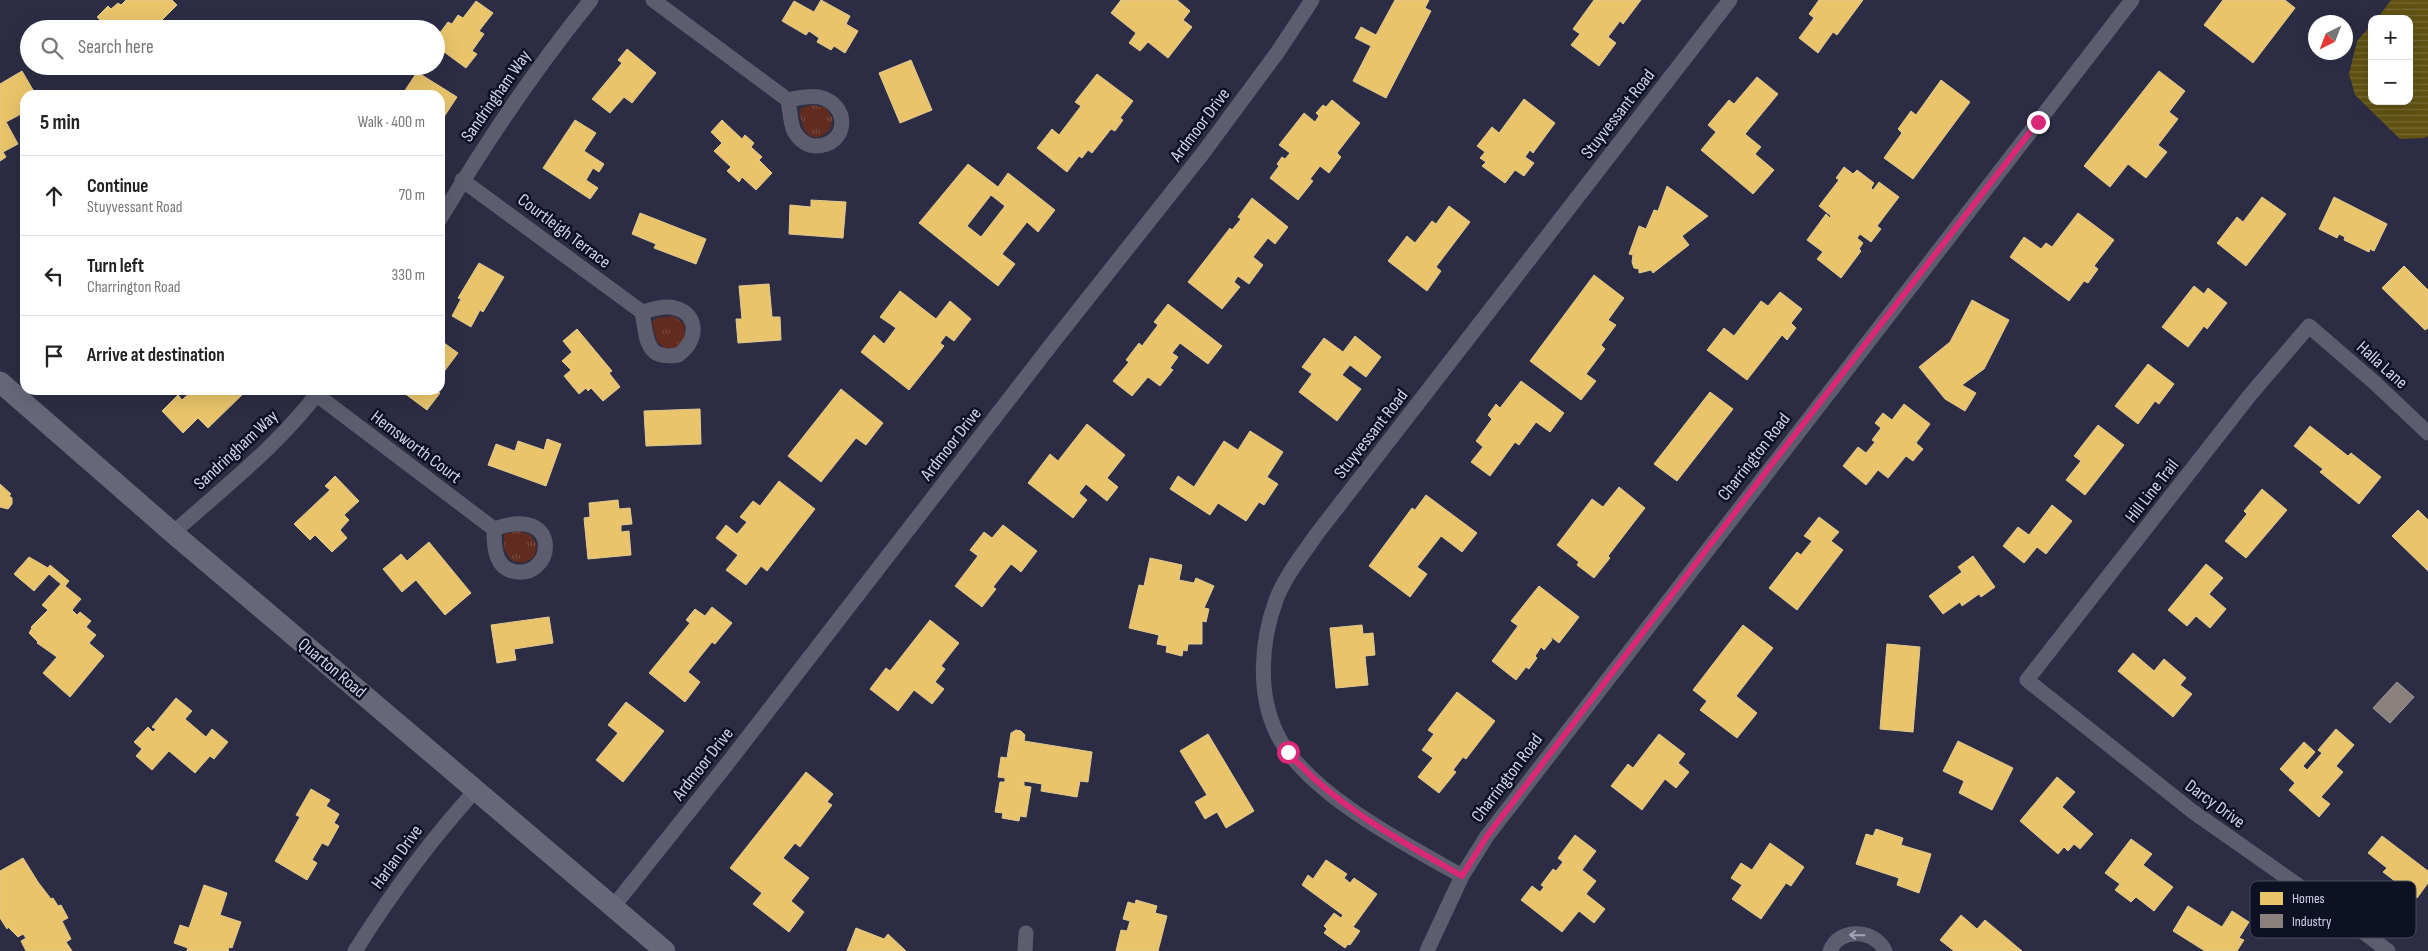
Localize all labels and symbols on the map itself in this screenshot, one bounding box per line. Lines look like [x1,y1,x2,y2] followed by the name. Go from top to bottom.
[2308,15,2353,60] north arrow
[457,46,535,146] street label: Sandringham Way
[1577,65,1659,163] street label: Stuyvessant Road
[1165,84,1234,167] street label: Ardmoor Drive
[2027,111,2050,134] route end
[513,189,615,273] street label: Courtleigh Terrace
[2352,337,2412,393] street label: Halla Lane
[1330,385,1412,483] street label: Stuyvessant Road
[916,403,986,485] street label: Ardmoor Drive
[190,406,282,494] street label: Sandringham Way
[367,406,466,488] street label: Hemsworth Court
[1713,409,1795,505] street label: Charrington Road
[2121,455,2183,527] street label: Hill Line Trail
[294,634,370,702] street label: Quarton Road
[668,723,738,805] street label: Ardmoor Drive
[1467,730,1547,826] street label: Charrington Road
[1277,741,1300,764] route start
[2181,775,2249,833] street label: Darcy Drive
[367,821,427,893] street label: Harlan Drive
[2250,881,2416,938] legend
[2292,890,2325,907] text: Homes
[2292,913,2332,930] text: Industry
[1850,930,1866,940] one-way arrow

